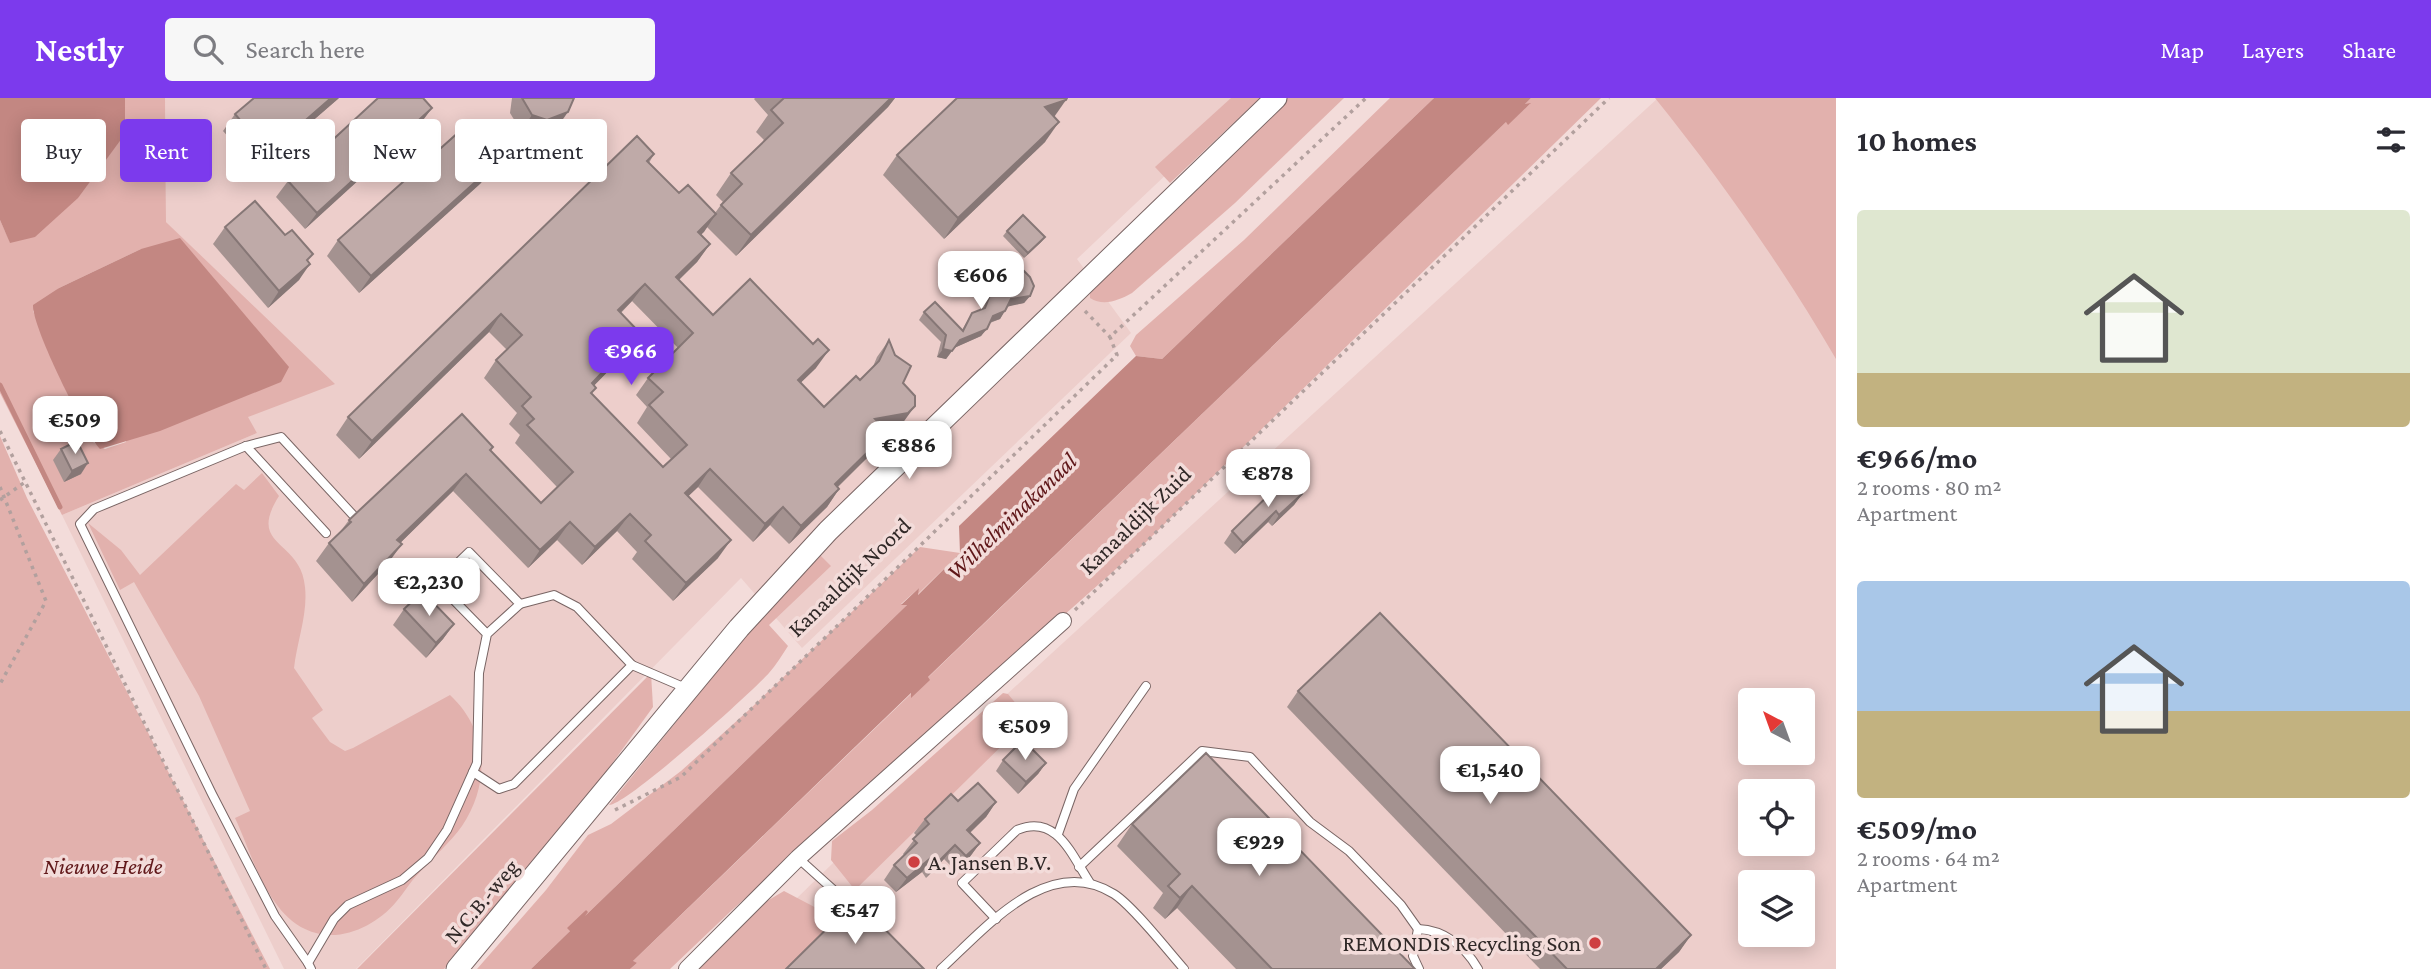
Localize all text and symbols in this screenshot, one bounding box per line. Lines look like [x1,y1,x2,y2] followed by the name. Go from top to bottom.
[165,18,655,81] search box
[189,30,227,68] icon: search
[35,31,123,68] text: Nestly
[245,35,365,64] text: Search here
[2160,36,2204,63] text: Map
[2242,36,2304,63] text: Layers
[2342,36,2396,63] text: Share
[21,119,106,182] chip: Buy
[120,119,212,182] chip: Rent
[226,119,335,182] chip: Filters
[349,119,441,182] chip: New
[455,119,607,182] chip: Apartment
[2372,121,2410,159] icon: filters
[1857,124,1977,157] text: 10 homes
[940,252,1022,311] pin: €606
[2071,255,2197,381] icon: home
[954,261,1008,287] text: €606
[590,328,672,387] pin: €966
[605,337,657,363] text: €966
[34,396,116,456] pin: €509
[49,406,101,432] text: €509
[868,422,950,481] pin: €886
[882,431,936,457] text: €886
[1857,441,1977,474] text: €966/mo
[940,446,1082,585] water label: Wilhelminakanaal
[1227,450,1309,509] pin: €878
[1242,459,1294,485] text: €878
[1074,460,1196,580] street label: Kanaaldijk Zuid
[1857,474,2002,500] text: 2 rooms · 80 m²
[1857,500,1957,526] text: Apartment
[782,512,916,642] street label: Kanaaldijk Noord
[372,559,486,618] pin: €2,230
[394,568,464,594] text: €2,230
[2071,626,2197,752] icon: home
[1738,688,1815,765] north arrow
[1738,688,1815,947] map controls
[984,702,1066,762] pin: €509
[999,712,1051,738] text: €509
[1433,746,1547,806] pin: €1,540
[1456,756,1524,782] text: €1,540
[1738,779,1815,856] button: locate
[1857,812,1977,845] text: €509/mo
[1218,818,1300,878] pin: €929
[1233,828,1285,854] text: €929
[1857,845,2000,871] text: 2 rooms · 64 m²
[928,849,1051,875] place label: A. Jansen B.V.
[44,853,163,879] park label: Nieuwe Heide
[438,854,524,948] street label: N.C.B.-weg
[906,854,922,870] marker: A. Jansen B.V.
[1738,870,1815,947] button: layers
[1857,871,1957,897] text: Apartment
[814,886,896,946] pin: €547
[830,896,880,922] text: €547
[1342,930,1581,956] place label: REMONDIS Recycling Son
[1587,935,1603,951] marker: REMONDIS Recycling Son

